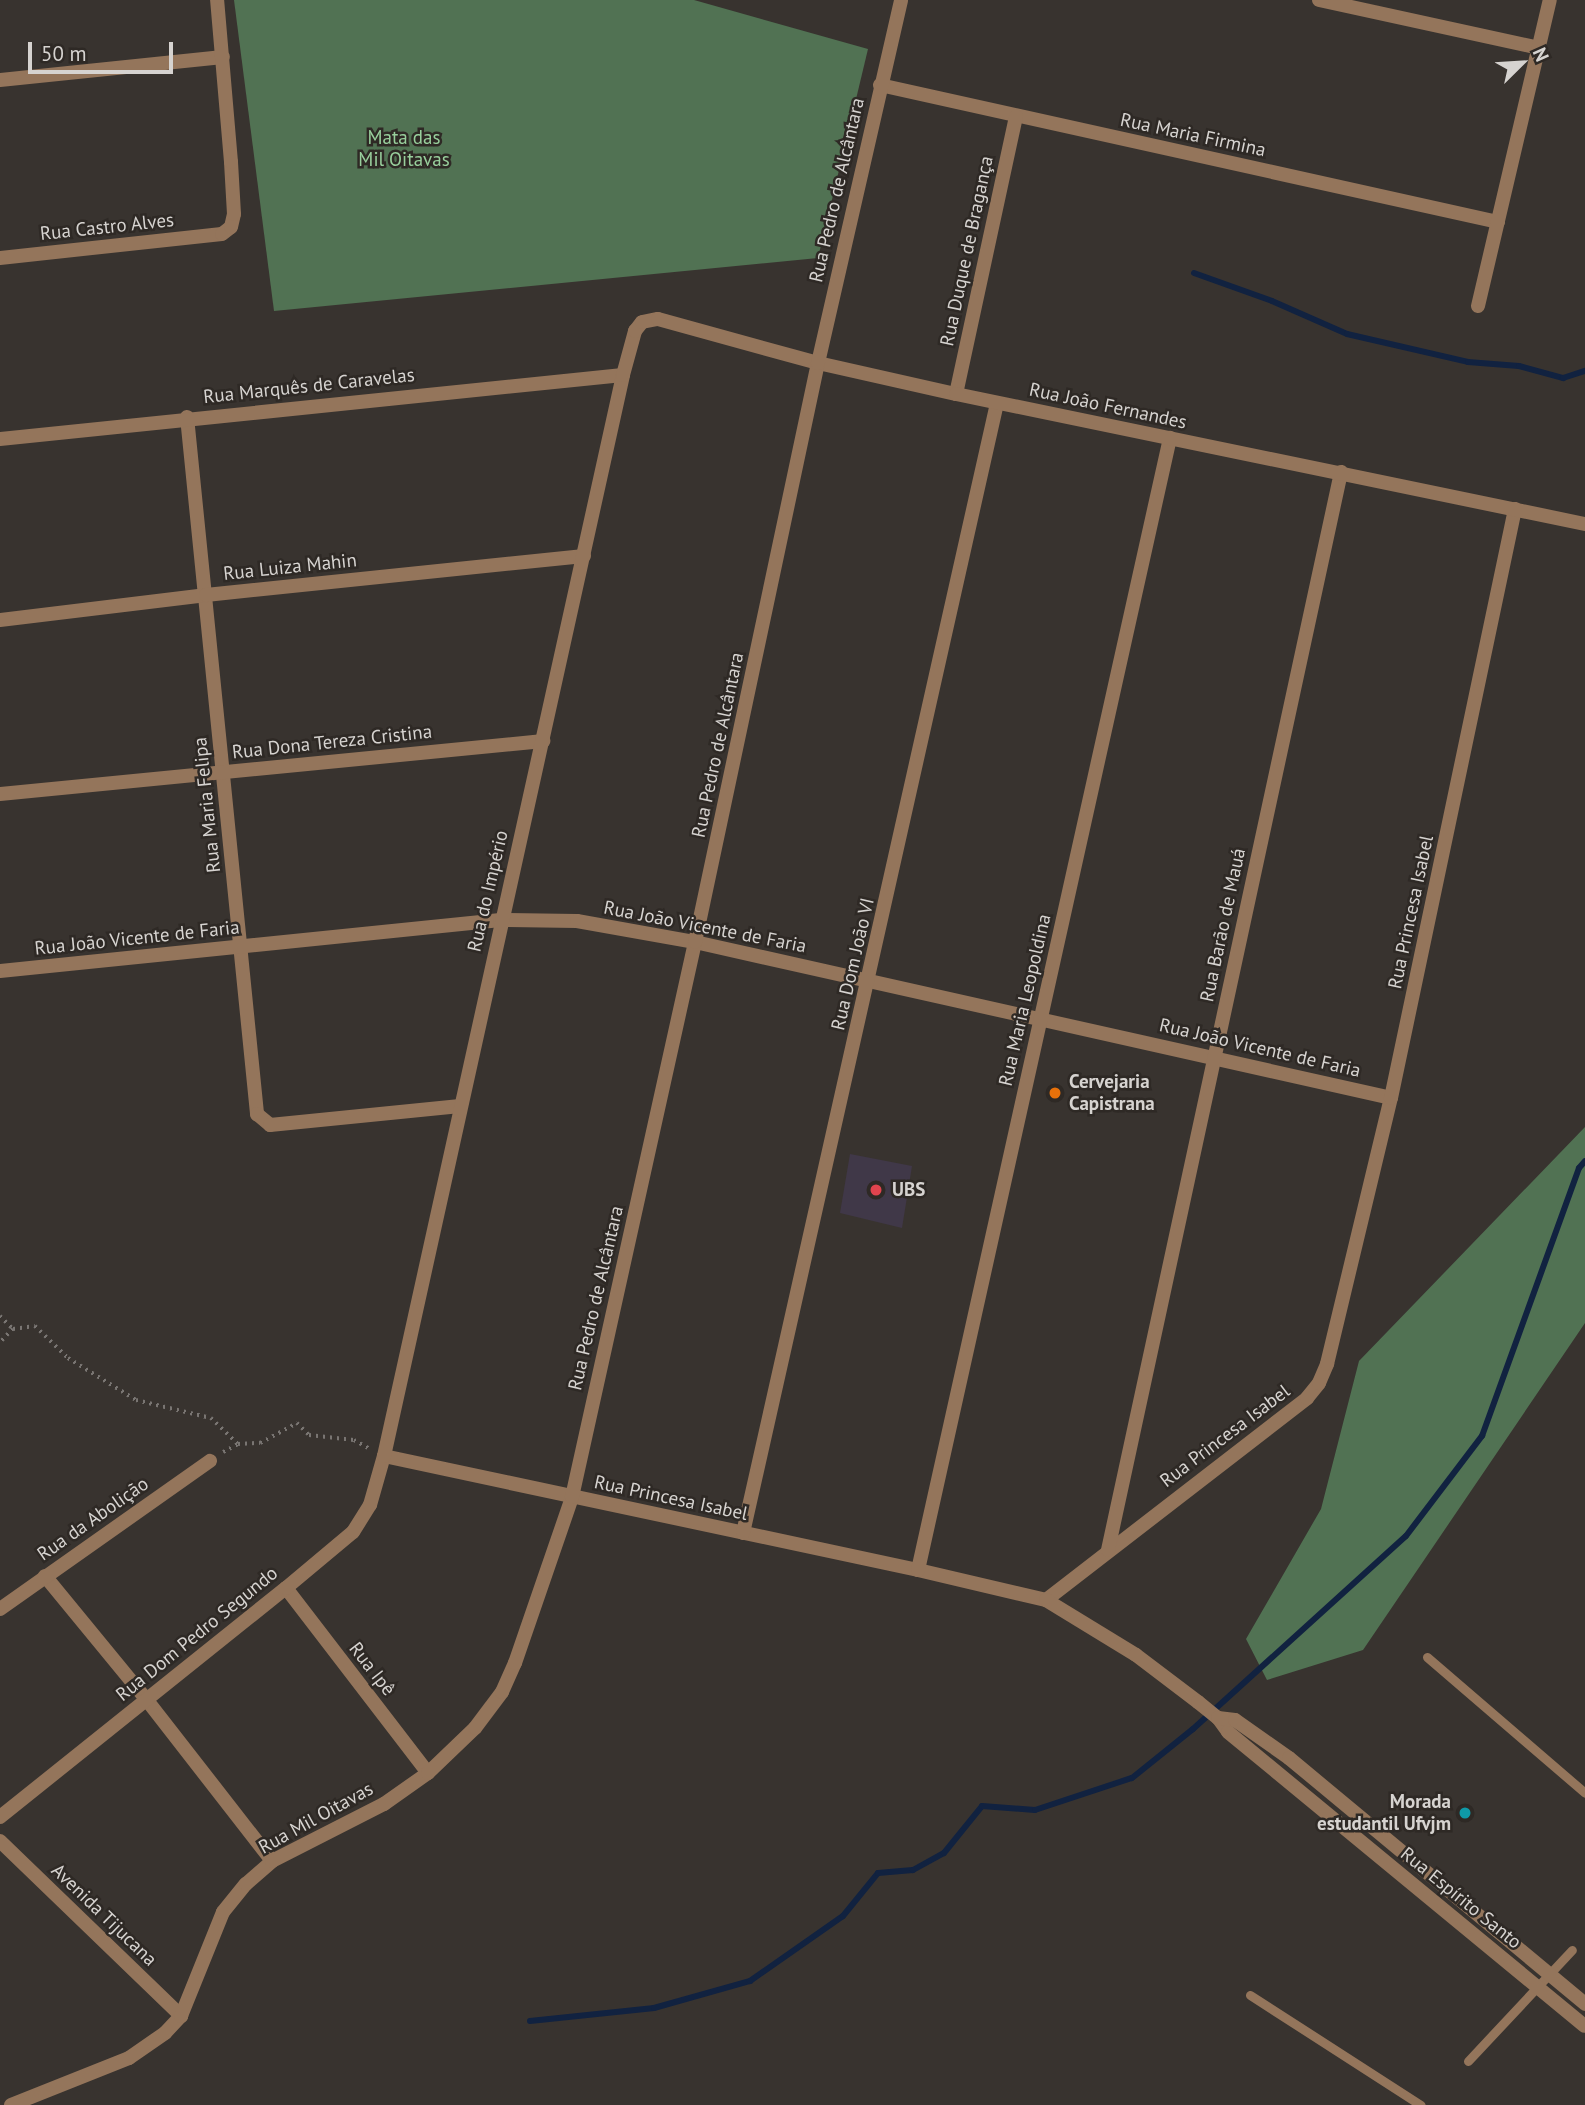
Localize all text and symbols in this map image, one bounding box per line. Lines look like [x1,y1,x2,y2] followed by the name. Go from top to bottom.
[32,28,177,72] scale bar
[1487,28,1557,98] north arrow
[41,40,87,67] text: 50 m
[1528,44,1555,65] text: N
[805,95,869,285] street label: Rua Pedro de Alcântara
[1118,108,1268,162] street label: Rua Maria Firmina
[358,127,450,171] park label: Mata das Mil Oitavas
[936,154,998,348] street label: Rua Duque de Bragança
[39,209,175,245] street label: Rua Castro Alves
[202,364,416,408] street label: Rua Marquês de Caravelas
[1027,378,1189,434] street label: Rua João Fernandes
[222,549,358,585] street label: Rua Luiza Mahin
[687,650,749,840] street label: Rua Pedro de Alcântara
[231,720,433,764] street label: Rua Dona Tereza Cristina
[189,736,225,874] street label: Rua Maria Felipa
[463,828,513,954] street label: Rua do Império
[1384,833,1438,991] street label: Rua Princesa Isabel
[1196,846,1250,1004] street label: Rua Barão de Mauá
[827,895,879,1033] street label: Rua Dom João VI
[602,896,808,958] street label: Rua João Vicente de Faria
[994,912,1056,1088] street label: Rua Maria Leopoldina
[33,916,241,960] street label: Rua João Vicente de Faria
[1157,1014,1363,1082] street label: Rua João Vicente de Faria
[1069,1071,1155,1115] place label: Cervejaria Capistrana
[1047,1085,1063,1101] marker: Cervejaria Capistrana
[892,1179,925,1201] place label: UBS
[866,1180,886,1200] marker: UBS
[564,1203,628,1393] street label: Rua Pedro de Alcântara
[1156,1380,1294,1492] street label: Rua Princesa Isabel
[592,1471,750,1525] street label: Rua Princesa Isabel
[33,1472,153,1566] street label: Rua da Abolição
[112,1562,282,1706] street label: Rua Dom Pedro Segundo
[344,1638,400,1700] street label: Rua Ipê
[255,1777,377,1859] street label: Rua Mil Oitavas
[1317,1791,1451,1835] place label: Morada estudantil Ufvjm
[1457,1805,1473,1821] marker: Morada estudantil Ufvjm
[1396,1842,1526,1954] street label: Rua Espírito Santo
[46,1859,162,1971] street label: Avenida Tijucana

